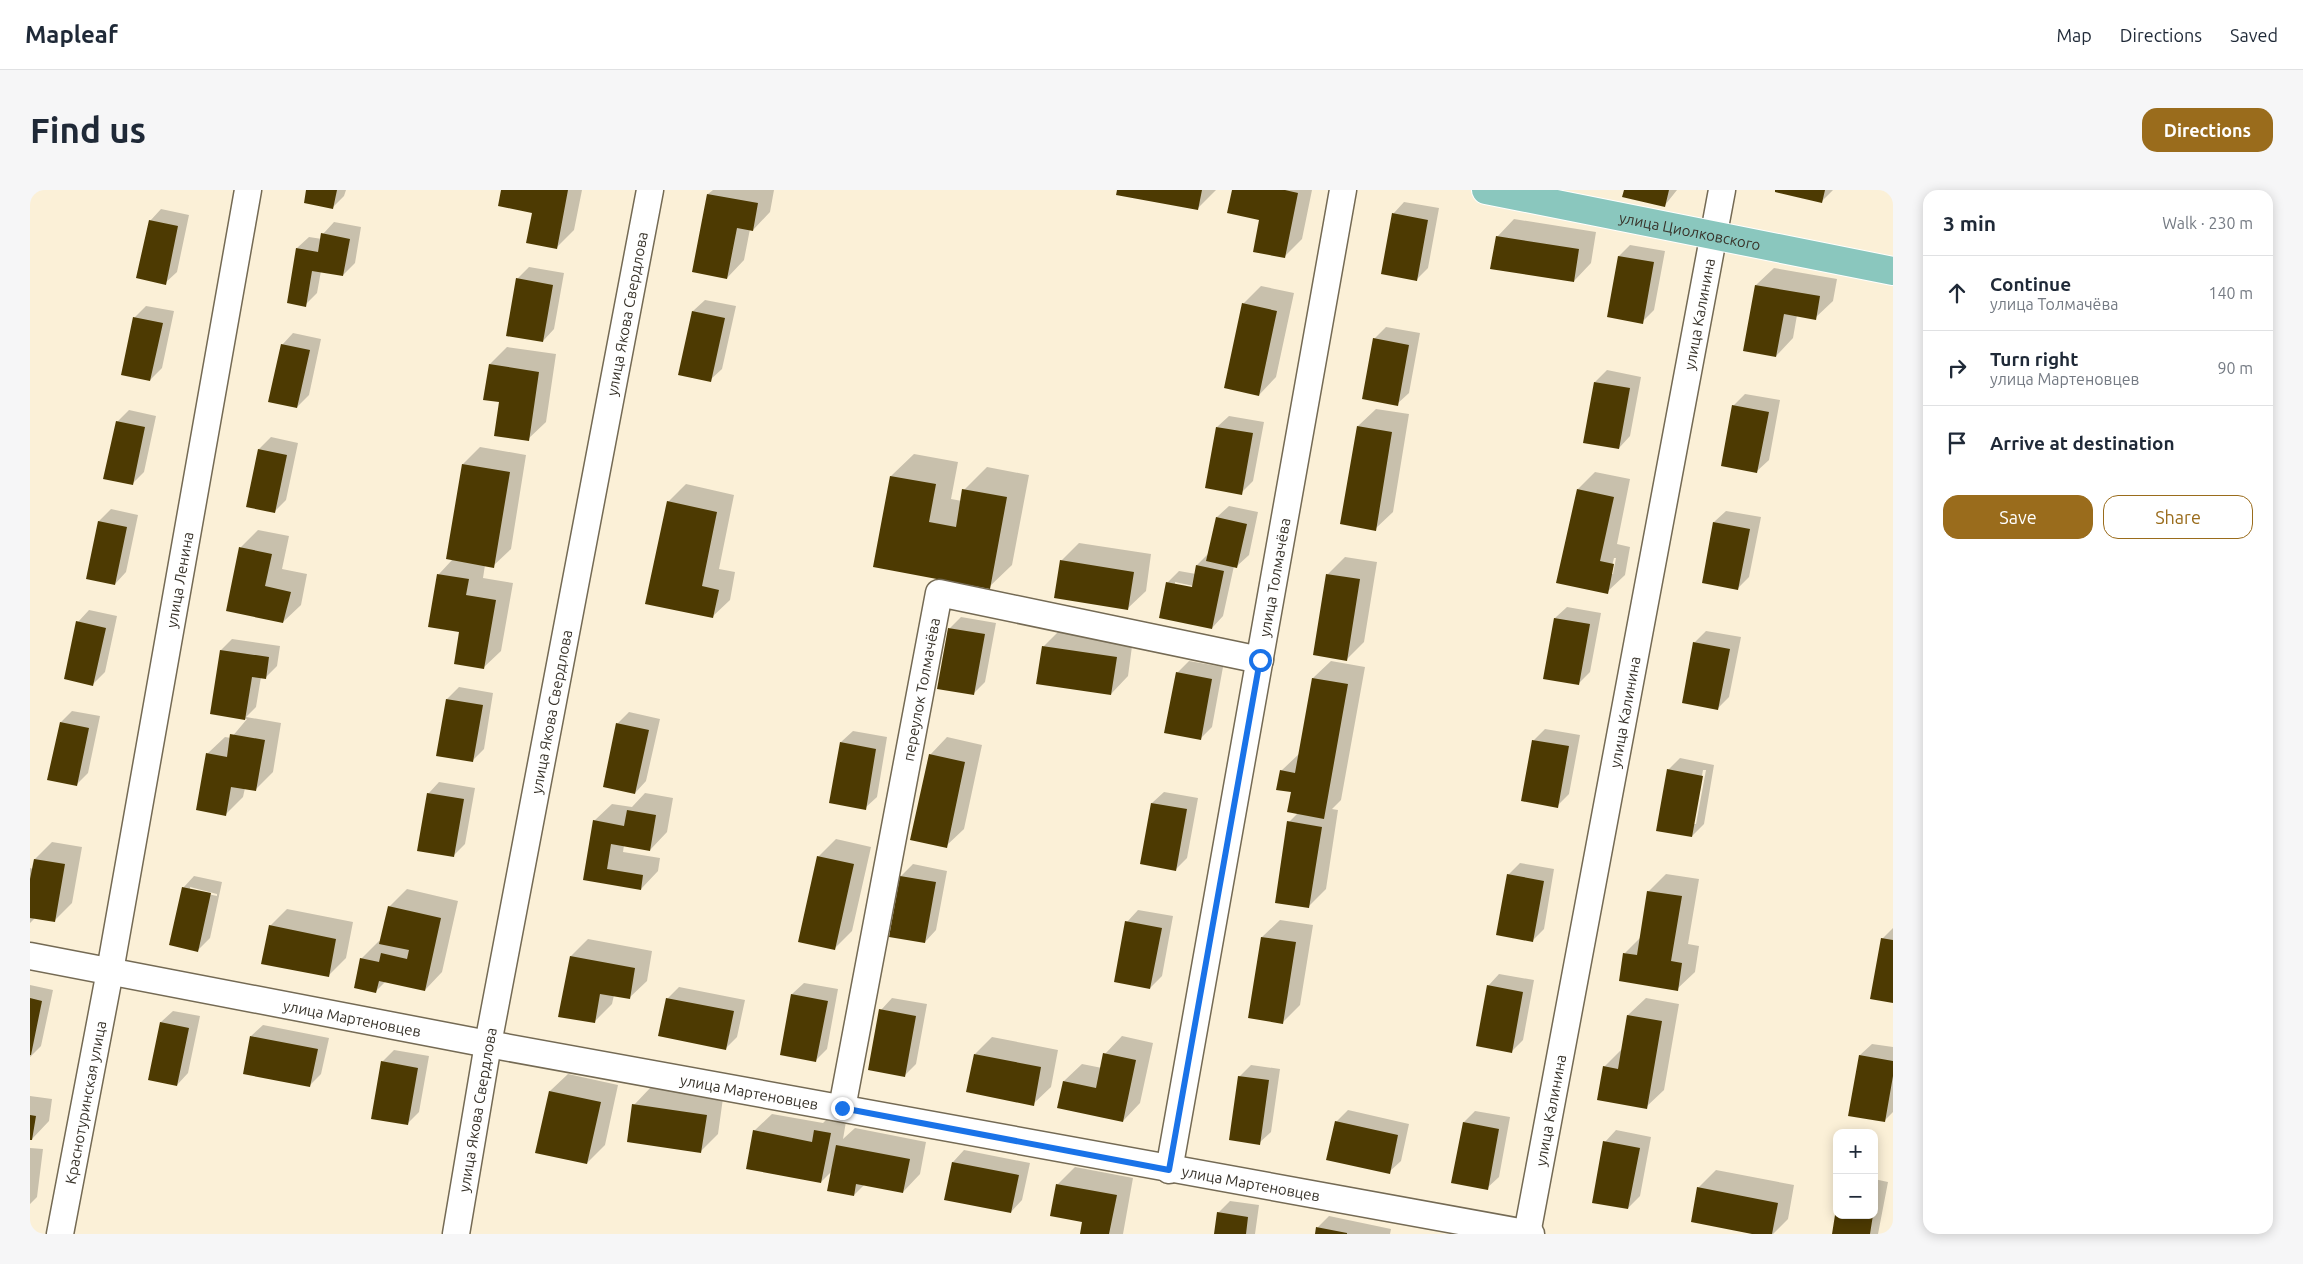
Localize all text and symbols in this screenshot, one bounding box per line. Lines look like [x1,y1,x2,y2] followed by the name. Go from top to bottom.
[25,21,118,48] text: Mapleaf
[2056,25,2092,45] text: Map
[2120,25,2202,45] text: Directions
[2230,25,2278,45] text: Saved
[2142,108,2273,152] button: Directions
[30,110,146,150] text: Find us
[1618,208,1762,253] street label: улица Циолковского
[1943,211,1996,235] text: 3 min
[2162,214,2253,232] text: Walk · 230 m
[603,230,650,397] street label: улица Якова Свердлова
[1680,257,1718,371] street label: улица Калинина
[1990,273,2071,295] text: Continue
[1943,279,1971,307] icon: ahead
[2208,284,2253,302] text: 140 m
[1990,295,2118,313] text: улица Толмачёва
[1990,348,2078,370] text: Turn right
[1943,354,1971,382] icon: right
[2217,359,2253,377] text: 90 m
[1990,370,2139,388] text: улица Мартеновцев
[1943,429,1971,457] icon: arrive
[1990,432,2175,454] text: Arrive at destination
[1943,495,2093,539] button: Save
[2103,495,2253,539] button: Share
[1255,516,1293,638] street label: улица Толмачёва
[162,530,196,629] street label: улица Ленина
[899,616,943,763] street label: переулок Толмачёва
[527,628,575,795] street label: улица Якова Свердлова
[1249,649,1272,672] route start
[1606,655,1643,769] street label: улица Калинина
[282,996,423,1039] street label: улица Мартеновцев
[61,1019,109,1185] street label: Краснотуринская улица
[455,1026,499,1193] street label: улица Якова Свердлова
[1531,1053,1569,1167] street label: улица Калинина
[679,1071,820,1113] street label: улица Мартеновцев
[831,1097,854,1120] route end
[1833,1129,1878,1219] map controls
[1833,1129,1878,1174] button: +
[1181,1162,1322,1204] street label: улица Мартеновцев
[1833,1174,1878,1219] button: −

